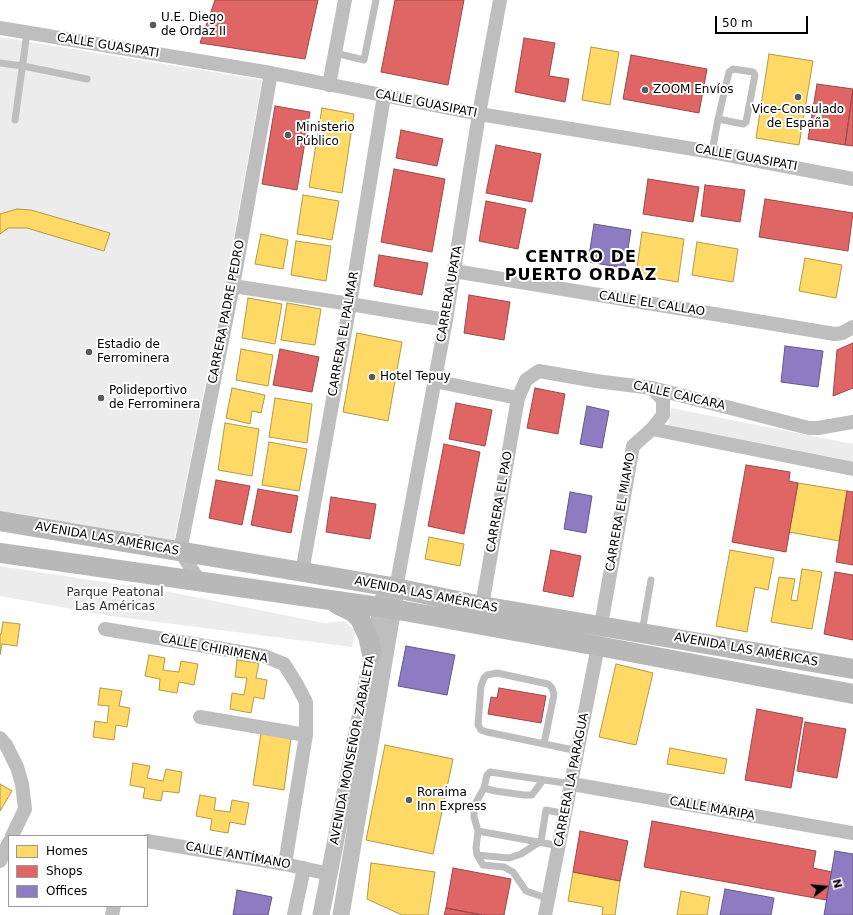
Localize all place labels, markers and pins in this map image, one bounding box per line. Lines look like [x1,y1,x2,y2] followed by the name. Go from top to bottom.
[161,11,226,39] place label: U.E. Diego de Ordaz II
[148,20,158,30] marker: U.E. Diego de Ordaz II
[653,83,733,97] place label: ZOOM Envíos
[640,85,650,95] marker: ZOOM Envíos
[793,92,803,102] marker: Vice-Consulado de España
[752,103,844,131] place label: Vice-Consulado de España
[296,121,355,149] place label: Ministerio Público
[283,130,293,140] marker: Ministerio Público
[97,338,170,366] place label: Estadio de Ferrominera
[84,347,94,357] marker: Estadio de Ferrominera
[380,370,451,384] place label: Hotel Tepuy
[367,372,377,382] marker: Hotel Tepuy
[109,384,200,412] place label: Polideportivo de Ferrominera
[96,393,106,403] marker: Polideportivo de Ferrominera
[417,786,486,814] place label: Roraima Inn Express
[404,795,414,805] marker: Roraima Inn Express

